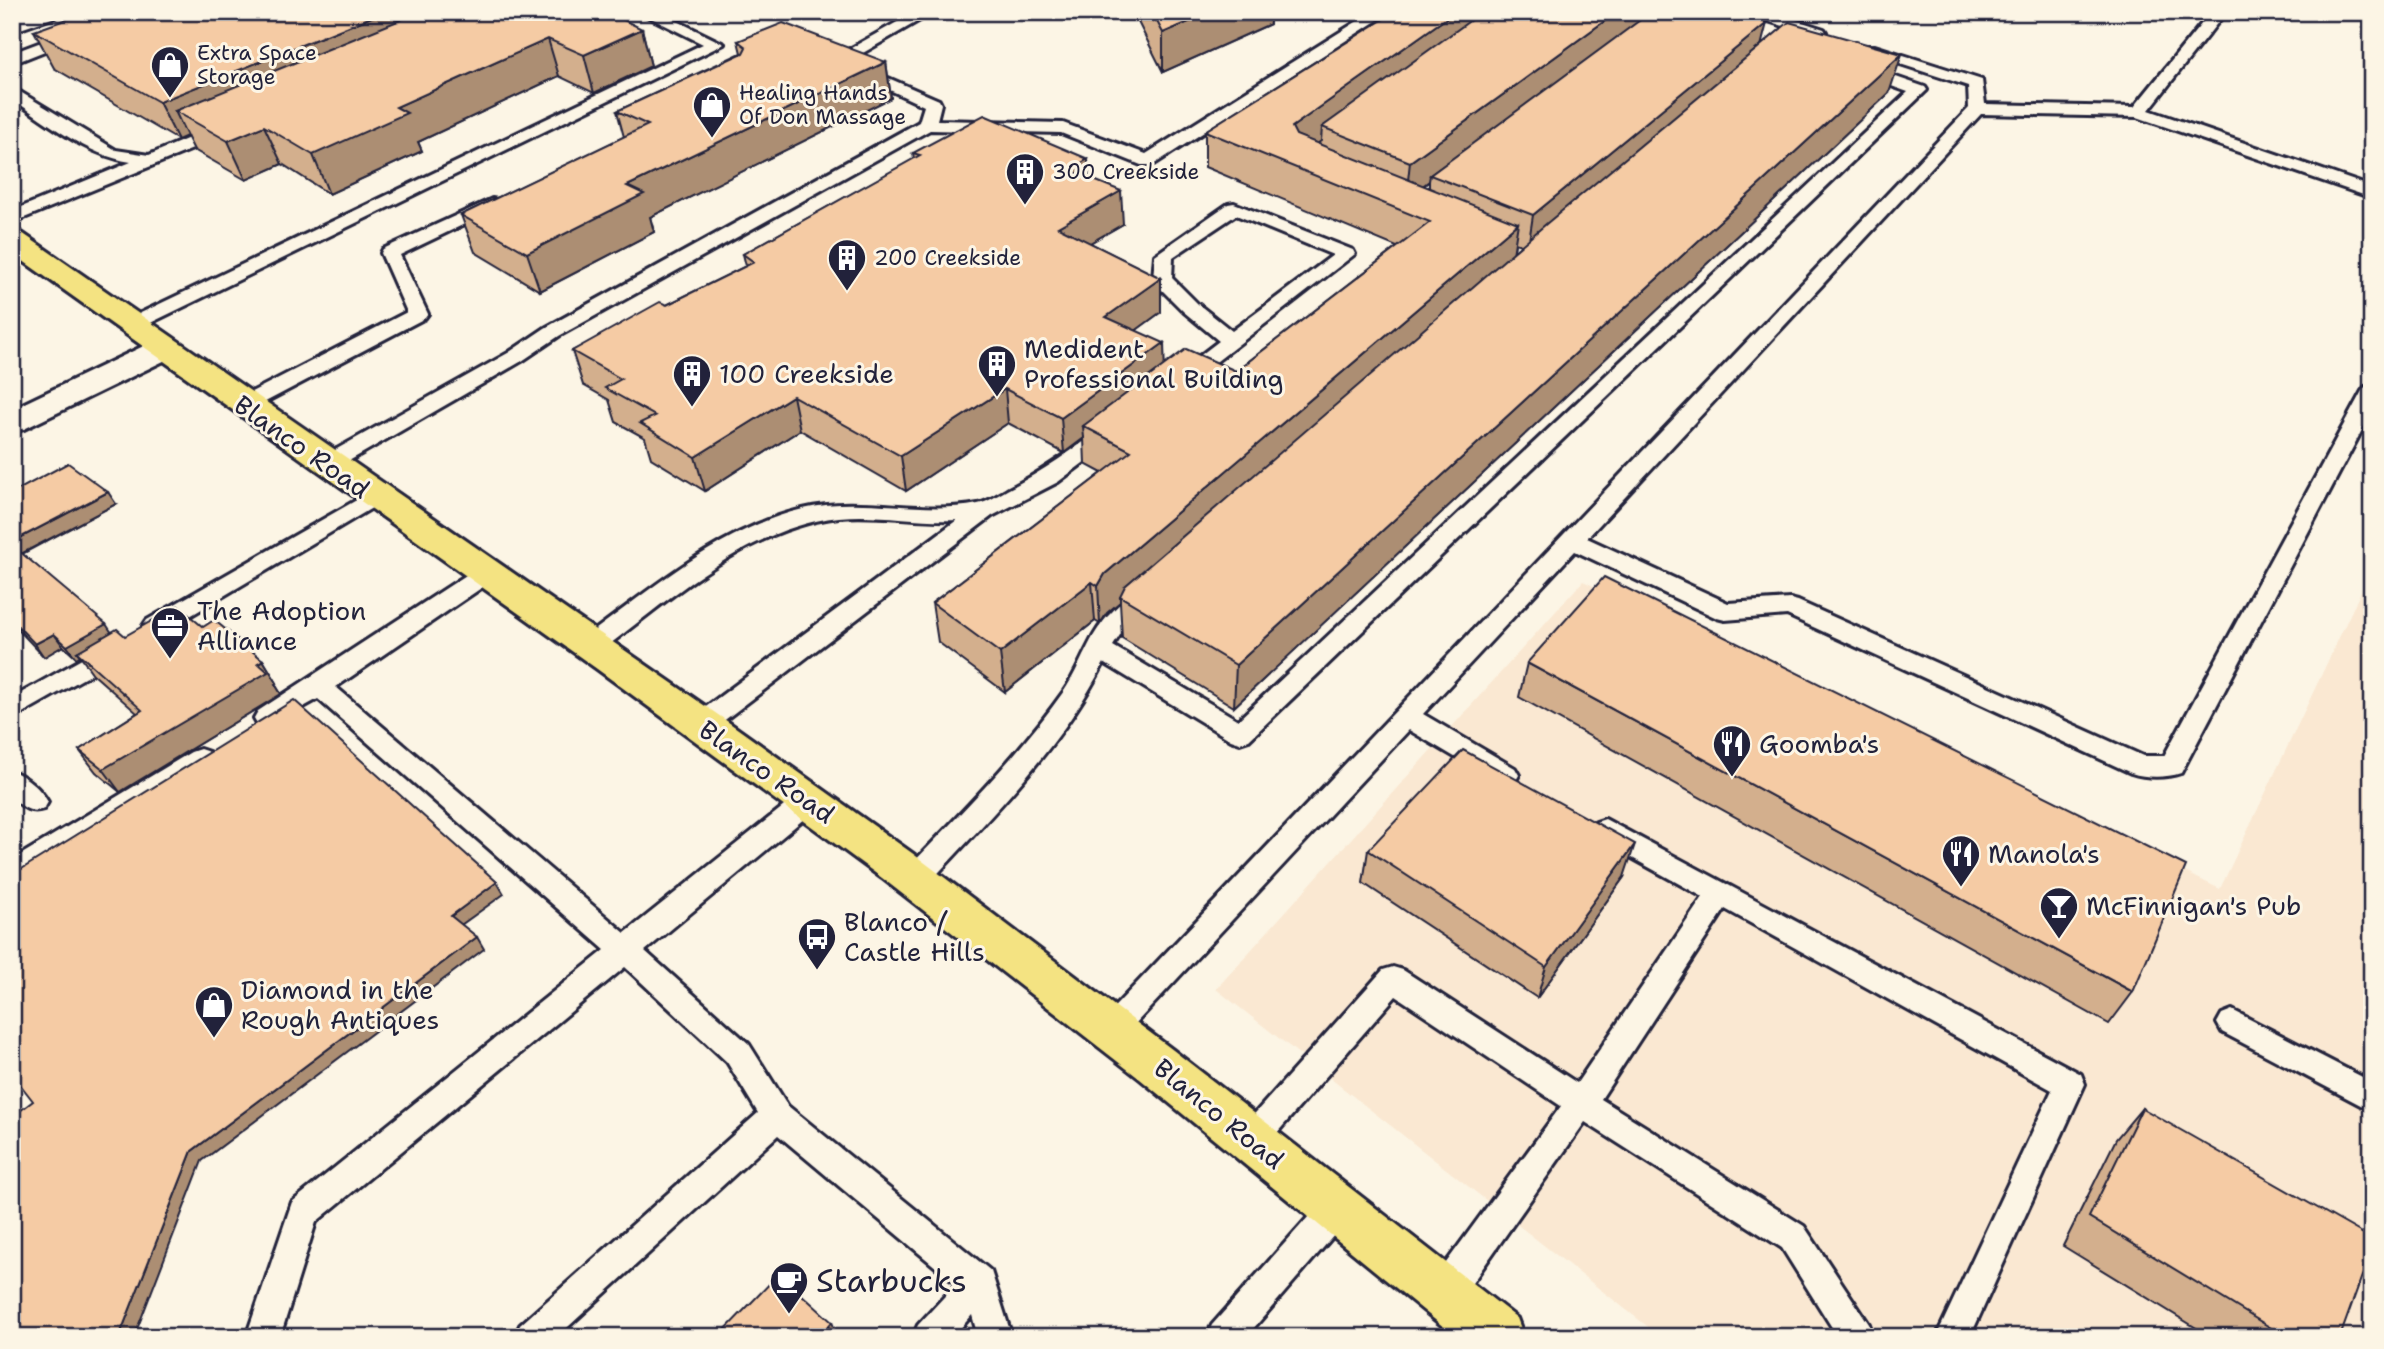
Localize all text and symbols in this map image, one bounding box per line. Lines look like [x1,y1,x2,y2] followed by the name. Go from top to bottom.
[197,39,317,91] place label: Extra Space Storage
[149,44,191,99] shop icon: Extra Space Storage
[739,79,906,131] place label: Healing Hands Of Don Massage
[691,84,733,139] shop icon: Healing Hands Of Don Massage
[1004,151,1046,206] building icon: 300 Creekside
[1052,158,1199,186] place label: 300 Creekside
[826,237,868,292] building icon: 200 Creekside
[874,244,1021,272] place label: 200 Creekside
[1024,331,1283,396] place label: Medident Professional Building
[976,343,1018,398] building icon: Medident Professional Building
[671,353,713,408] building icon: 100 Creekside
[719,356,894,391] place label: 100 Creekside
[228,387,377,506] street label: Blanco Road
[197,593,366,658] place label: The Adoption Alliance
[149,605,191,660] office icon: The Adoption Alliance
[693,712,842,831] street label: Blanco Road
[1711,723,1753,778] restaurant icon: Goomba's
[1759,726,1879,761] place label: Goomba's
[1940,833,1982,888] restaurant icon: Manola's
[1988,836,2100,871] place label: Manola's
[2038,885,2080,940] bar icon: McFinnigan's Pub
[2086,888,2301,923] place label: McFinnigan's Pub
[844,904,985,969] place label: Blanco / Castle Hills
[796,916,838,971] bus stop icon: Blanco / Castle Hills
[241,972,439,1037] place label: Diamond in the Rough Antiques
[193,984,235,1039] shop icon: Diamond in the Rough Antiques
[1147,1050,1292,1177] street label: Blanco Road
[816,1259,967,1302] place label: Starbucks
[768,1260,810,1315] cafe icon: Starbucks

